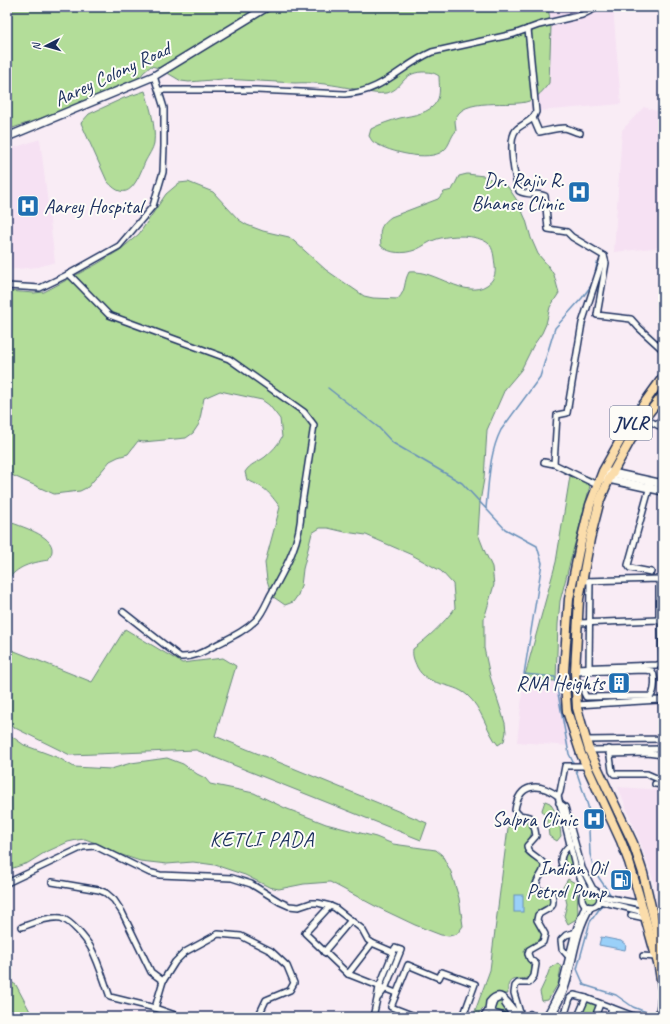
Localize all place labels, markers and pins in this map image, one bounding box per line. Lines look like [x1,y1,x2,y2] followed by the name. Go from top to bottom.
[472,168,565,216] place label: Dr. Rajiv R. Bhanse Clinic
[566,179,592,205] hospital icon: Dr. Rajiv R. Bhanse Clinic
[15,193,41,219] hospital icon: Aarey Hospital
[44,194,146,219] place label: Aarey Hospital
[606,670,632,696] building icon: RNA Heights
[516,671,606,696] place label: RNA Heights
[581,806,607,832] hospital icon: Salpra Clinic
[492,807,579,832] place label: Salpra Clinic
[526,856,610,904] place label: Indian Oil Petrol Pump
[608,867,634,893] fuel station icon: Indian Oil Petrol Pump

